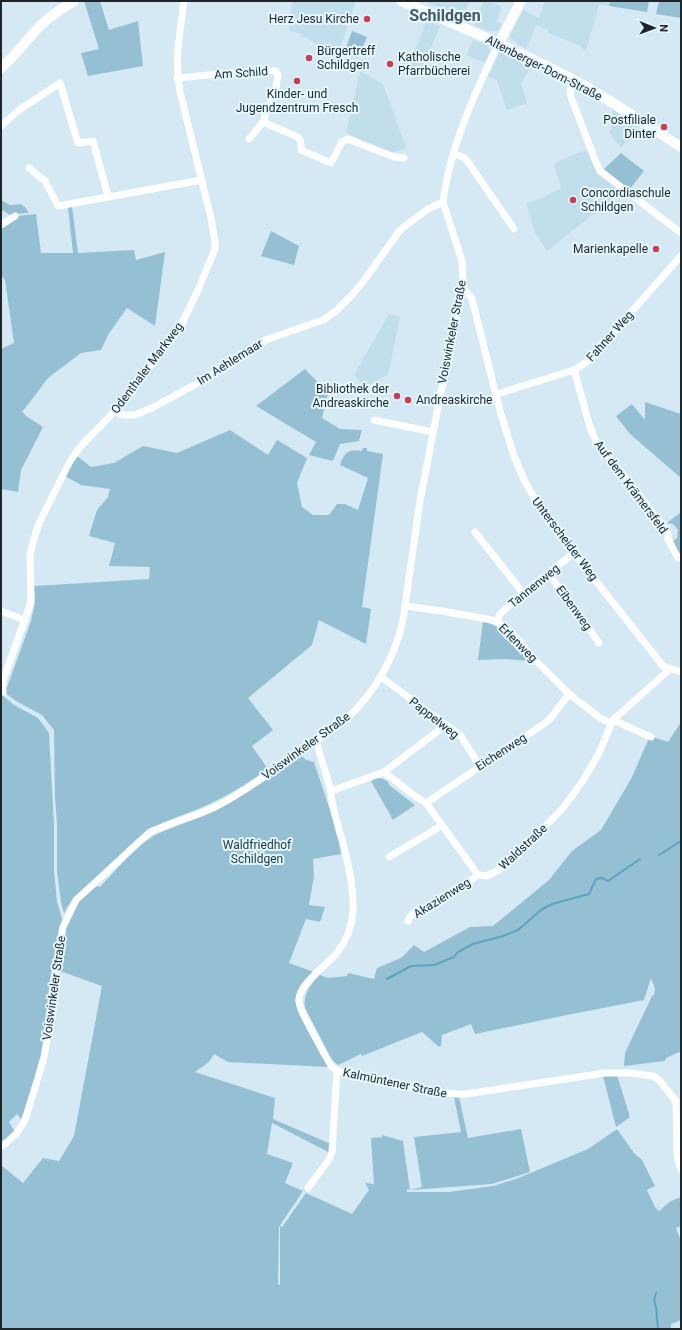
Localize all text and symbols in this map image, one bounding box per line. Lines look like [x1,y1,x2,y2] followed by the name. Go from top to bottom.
[409,6,481,25] district label: Schildgen
[634,8,674,48] north arrow
[269,12,359,26] place label: Herz Jesu Kirche
[362,14,372,24] marker: Herz Jesu Kirche
[657,24,670,32] text: N
[483,33,605,103] street label: Altenberger-Dom-Straße
[317,44,376,72] place label: Bürgertreff Schildgen
[398,50,470,78] place label: Katholische Pfarrbücherei
[304,53,314,63] marker: Bürgertreff Schildgen
[385,59,395,69] marker: Katholische Pfarrbücherei
[214,64,268,82] street label: Am Schild
[292,76,302,86] marker: Kinder- und Jugendzentrum Fresch
[236,87,358,115] place label: Kinder- und Jugendzentrum Fresch
[603,113,656,141] place label: Postfiliale Dinter
[659,122,669,132] marker: Postfiliale Dinter
[581,186,671,214] place label: Concordiaschule Schildgen
[568,195,578,205] marker: Concordiaschule Schildgen
[573,242,648,256] place label: Marienkapelle
[651,244,661,254] marker: Marienkapelle
[435,279,469,385] street label: Voiswinkeler Straße
[584,308,636,364] street label: Fahner Weg
[108,320,186,416] street label: Odenthaler Markweg
[195,336,265,388] street label: Im Aehlemaar
[313,382,389,410] place label: Bibliothek der Andreaskirche
[392,391,402,401] marker: Bibliothek der Andreaskirche
[416,393,492,407] place label: Andreaskirche
[403,395,413,405] marker: Andreaskirche
[591,438,671,536] street label: Auf dem Krämersfeld
[529,495,601,583] street label: Unterscheider Weg
[506,561,562,611] street label: Tannenweg
[553,583,595,633] street label: Eibenweg
[496,621,540,665] street label: Erlenweg
[406,694,462,742] street label: Pappelweg
[259,709,353,783] street label: Voiswinkeler Straße
[473,730,529,774] street label: Eichenweg
[496,821,550,873] street label: Waldstraße
[223,838,292,866] park label: Waldfriedhof Schildgen
[411,875,473,921] street label: Akazienweg
[40,935,68,1041] street label: Voiswinkeler Straße
[342,1065,448,1101] street label: Kalmüntener Straße

